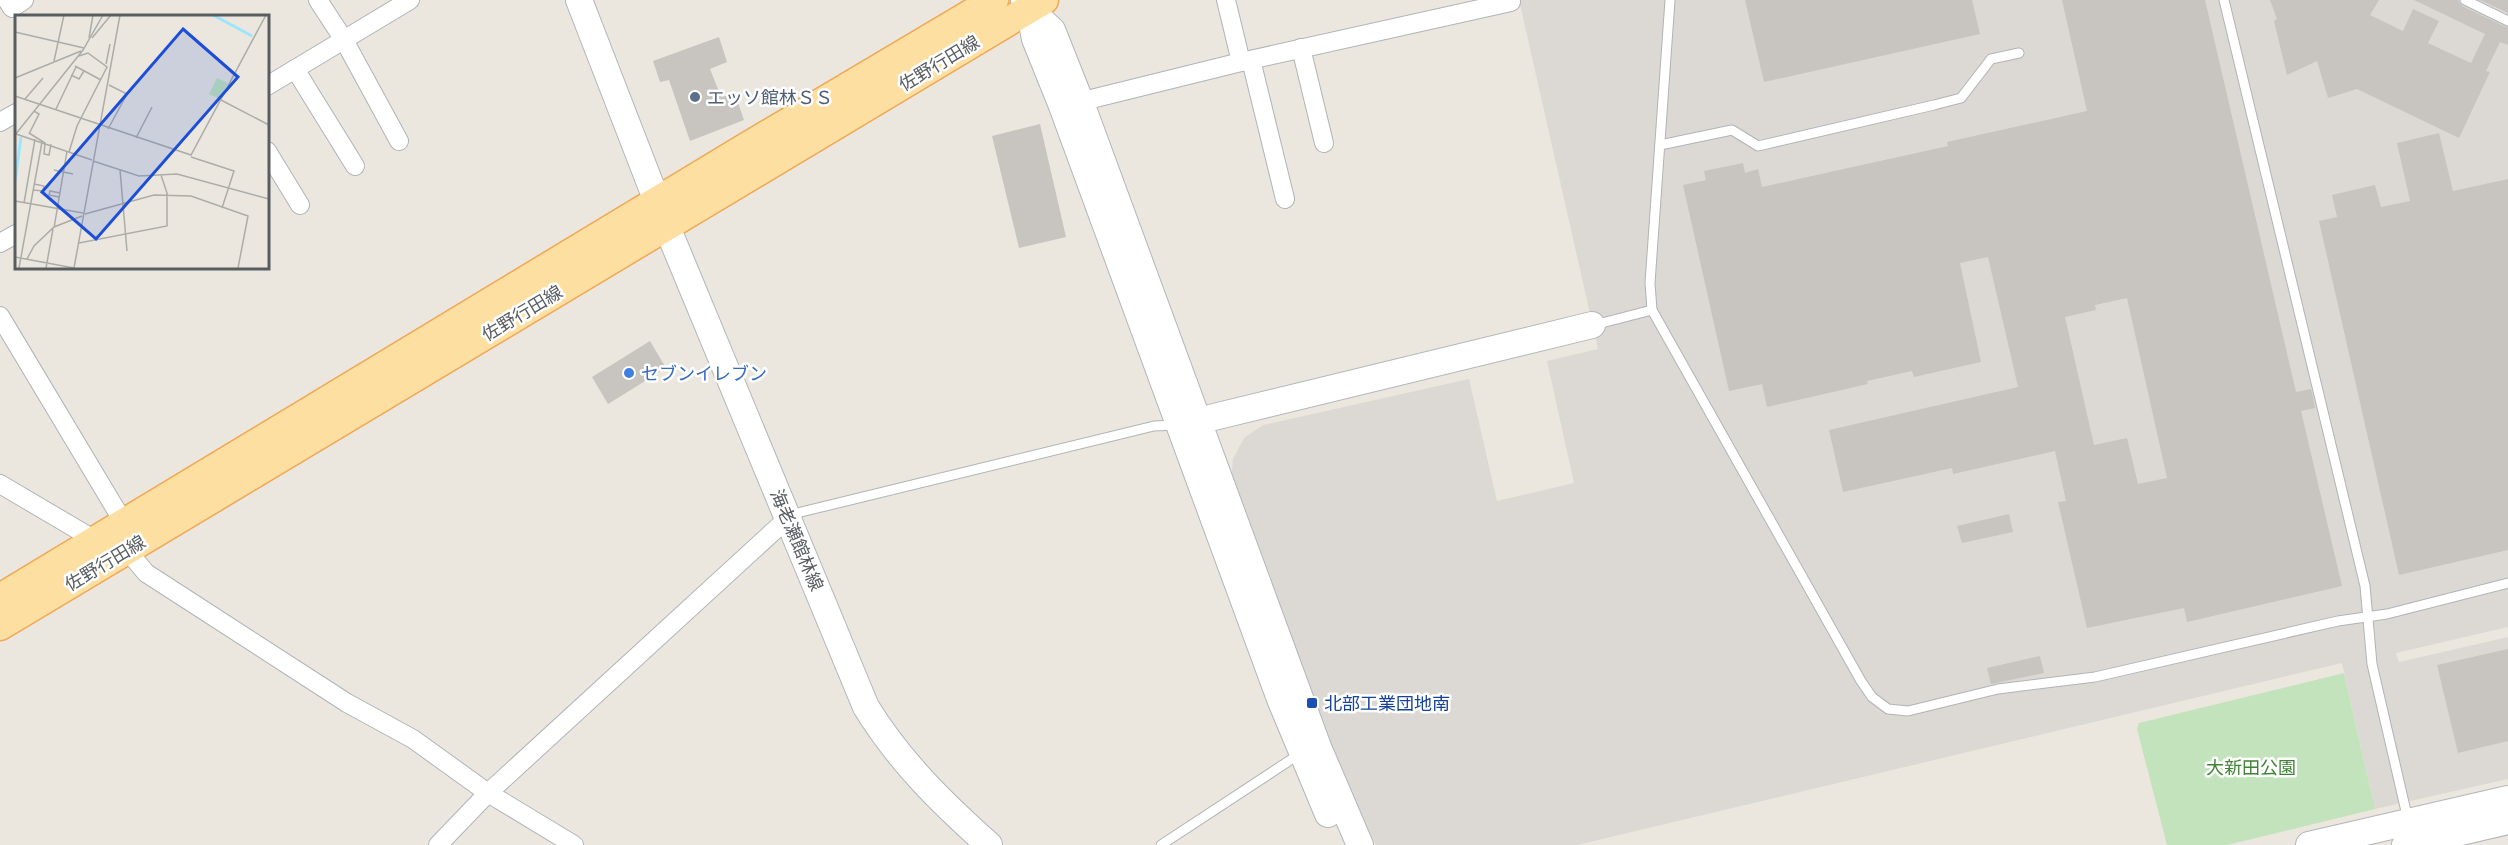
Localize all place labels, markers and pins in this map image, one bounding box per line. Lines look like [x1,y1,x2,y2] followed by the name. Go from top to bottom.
[707,87,833,108] place label: エッソ館林ＳＳ
[688,90,702,104] marker: エッソ館林ＳＳ
[641,363,767,384] place label: セブンイレブン
[622,366,636,380] marker: セブンイレブン
[1324,693,1450,714] place label: 北部工業団地南
[1305,696,1319,710] marker: 北部工業団地南

